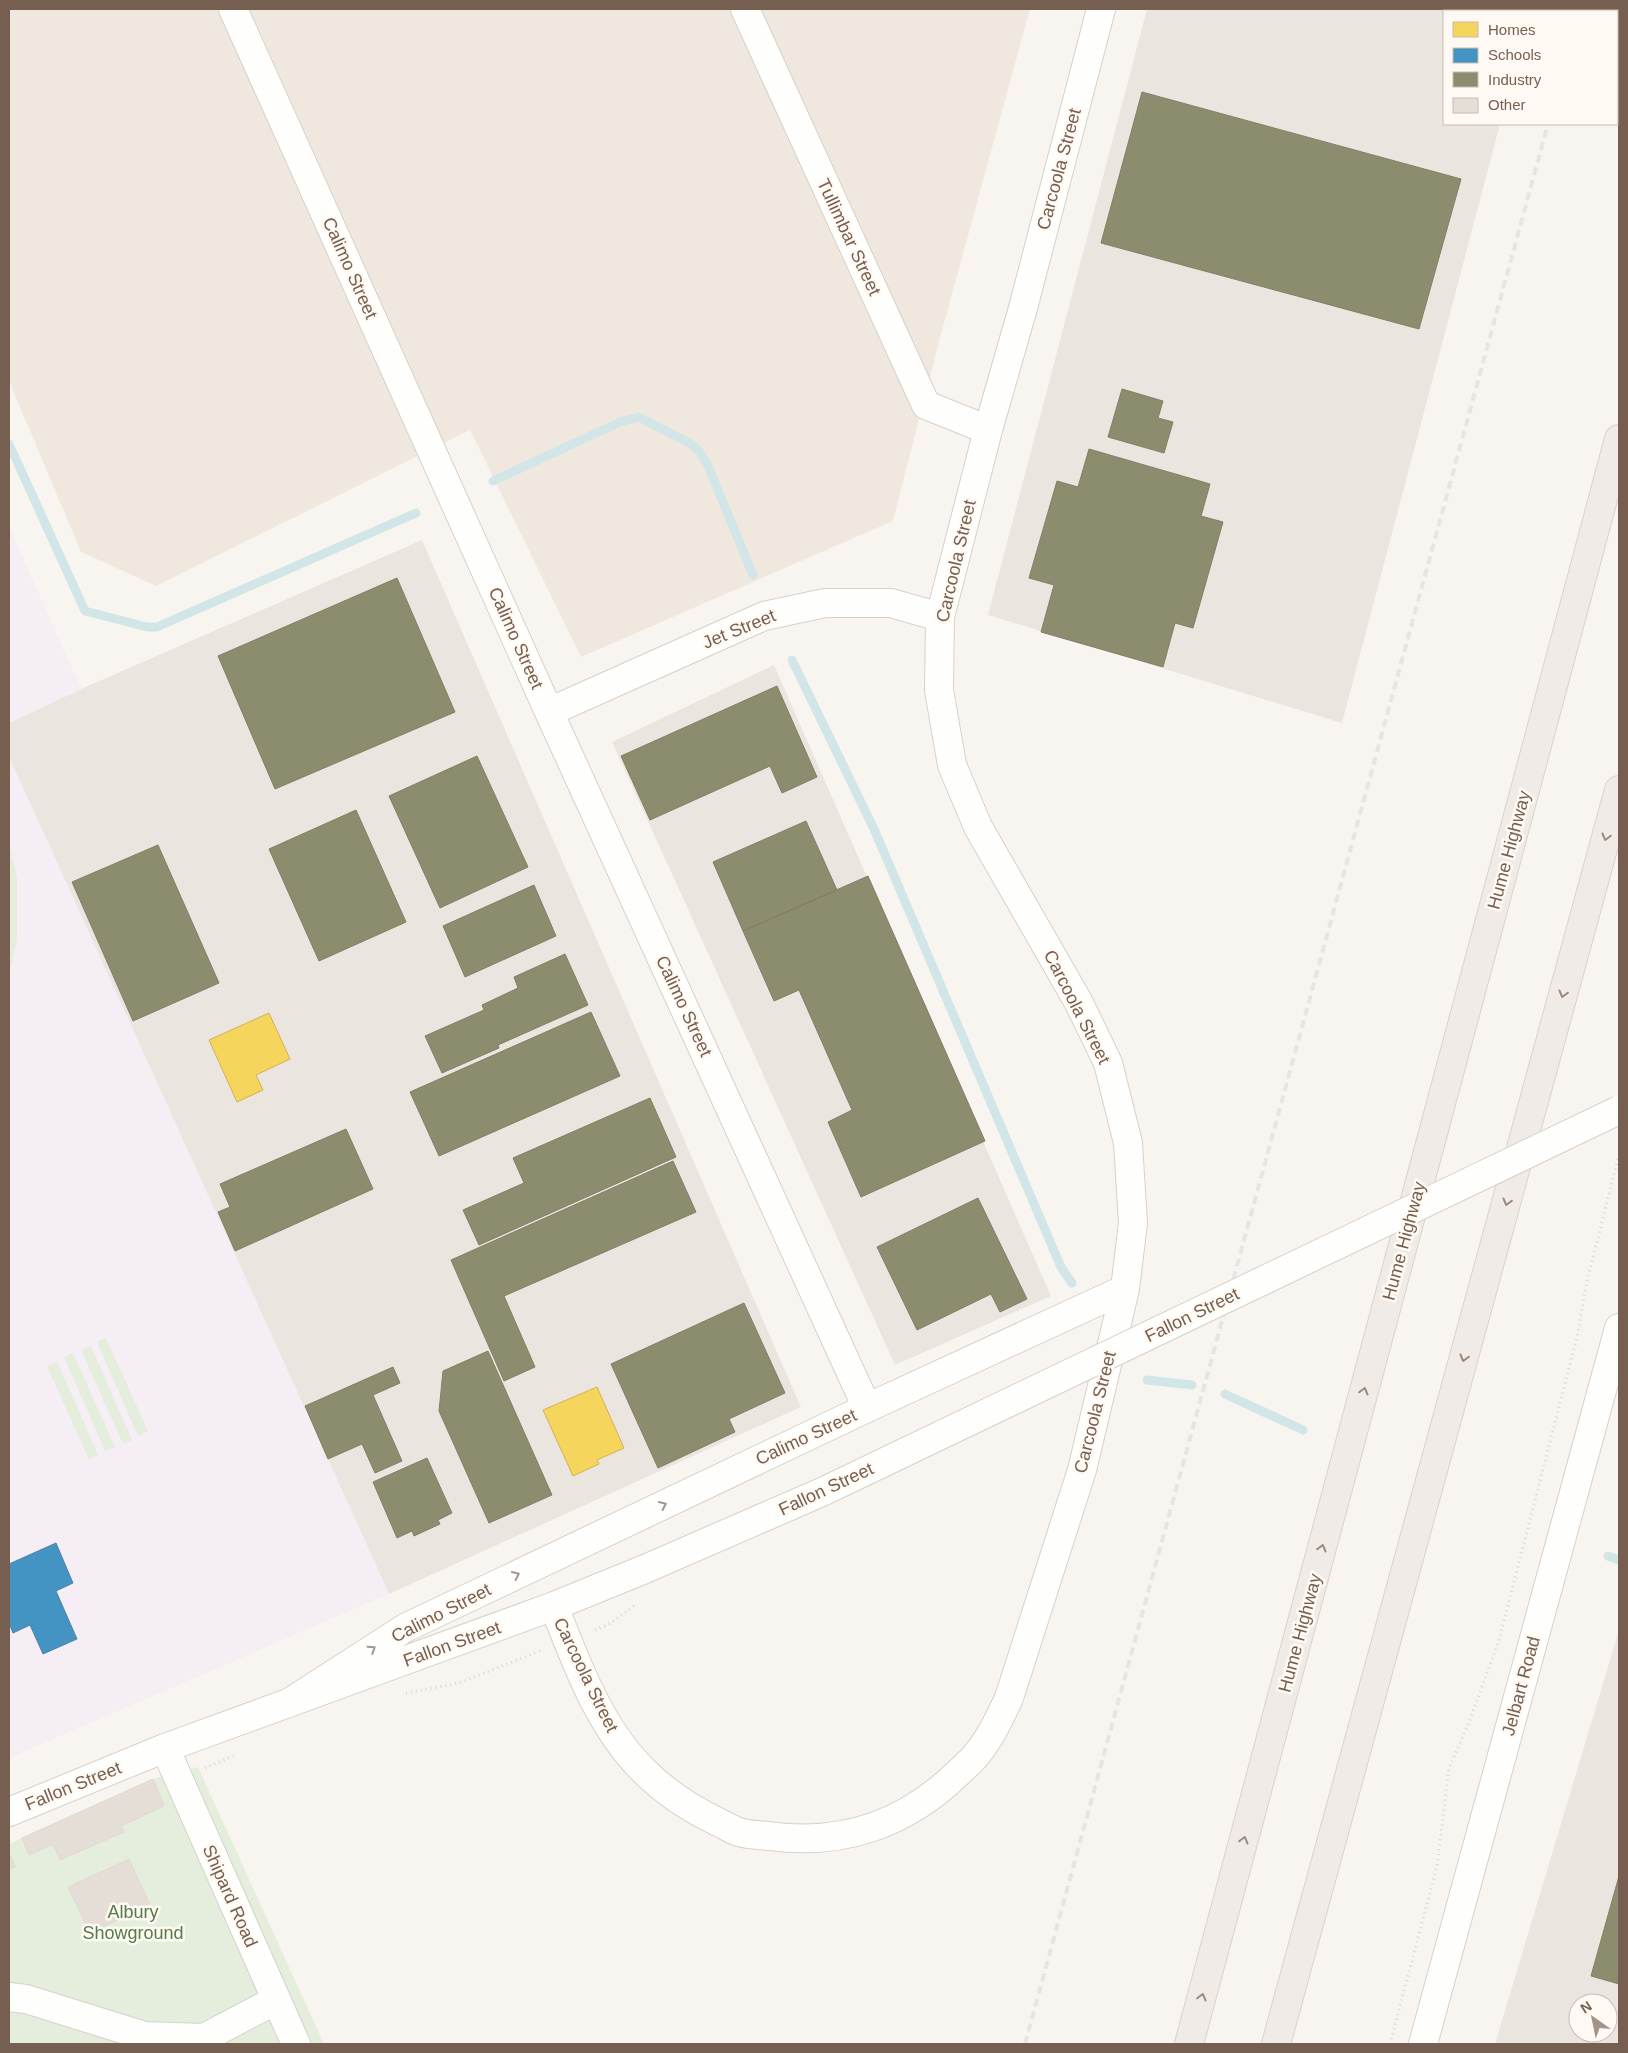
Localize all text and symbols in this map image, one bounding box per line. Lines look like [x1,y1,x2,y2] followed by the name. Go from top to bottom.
[1443,10,1618,125] legend
[1488,21,1536,38] text: Homes
[1488,46,1541,63] text: Schools
[1488,71,1542,88] text: Industry
[1488,96,1526,113] text: Other
[1033,106,1085,232] street label: Carcoola Street
[813,176,885,298] street label: Tullimbar Street
[319,214,381,322] street label: Calimo Street
[932,498,980,624] street label: Carcoola Street
[485,584,547,692] street label: Calimo Street
[700,605,778,653] street label: Jet Street
[1484,788,1534,912] street label: Hume Highway
[1602,833,1612,841] one-way arrow
[1040,947,1114,1067] street label: Carcoola Street
[652,952,716,1060] street label: Calimo Street
[1559,990,1569,998] one-way arrow
[1379,1179,1429,1303] street label: Hume Highway
[1502,1197,1512,1205] one-way arrow
[1142,1284,1242,1346] street label: Fallon Street
[1070,1349,1120,1475] street label: Carcoola Street
[1459,1354,1469,1362] one-way arrow
[1358,1387,1369,1395] one-way arrow
[752,1405,860,1469] street label: Calimo Street
[776,1458,876,1520] street label: Fallon Street
[658,1501,667,1512] one-way arrow
[1316,1544,1327,1552] one-way arrow
[511,1571,520,1581] one-way arrow
[1275,1571,1325,1695] street label: Hume Highway
[388,1579,494,1647] street label: Calimo Street
[550,1614,622,1736] street label: Carcoola Street
[401,1617,503,1671] street label: Fallon Street
[1498,1634,1544,1738] street label: Jelbart Road
[367,1646,376,1656] one-way arrow
[22,1758,124,1814] street label: Fallon Street
[1238,1836,1249,1845] one-way arrow
[198,1842,262,1950] street label: Shipard Road
[82,1902,184,1943] park label: Albury Showground
[1196,1993,1207,2002] one-way arrow
[1568,1993,1618,2043] north arrow
[1577,1998,1595,2017] text: N

